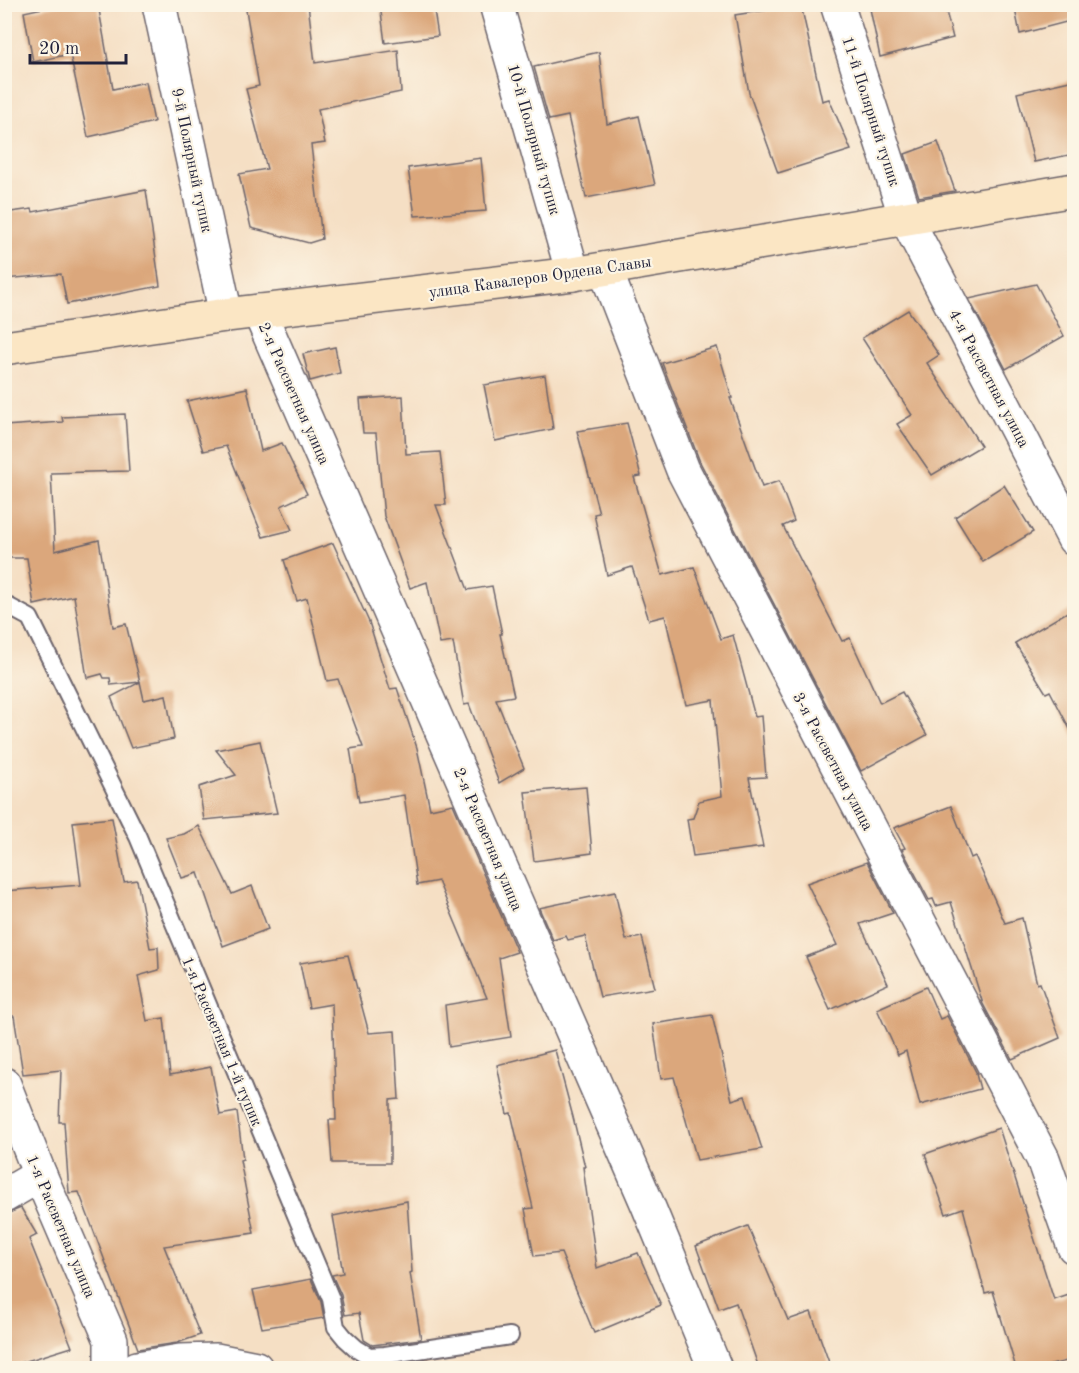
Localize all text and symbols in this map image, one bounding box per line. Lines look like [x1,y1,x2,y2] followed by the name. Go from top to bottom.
[30,27,126,65] scale bar
[838,35,902,189] street label: 11-й Полярный тупик
[39,40,79,58] text: 20 m
[504,62,562,217] street label: 10-й Полярный тупик
[168,87,214,234] street label: 9-й Полярный тупик
[428,254,653,302] street label: улица Кавалеров Ордена Славы
[945,307,1031,451] street label: 4-я Рассветная улица
[255,320,332,467] street label: 2-я Рассветная улица
[789,690,875,834] street label: 3-я Рассветная улица
[450,766,525,914] street label: 2-я Рассветная улица
[178,955,264,1129] street label: 1-я Рассветная 1-й тупик
[23,1153,98,1301] street label: 1-я Рассветная улица

